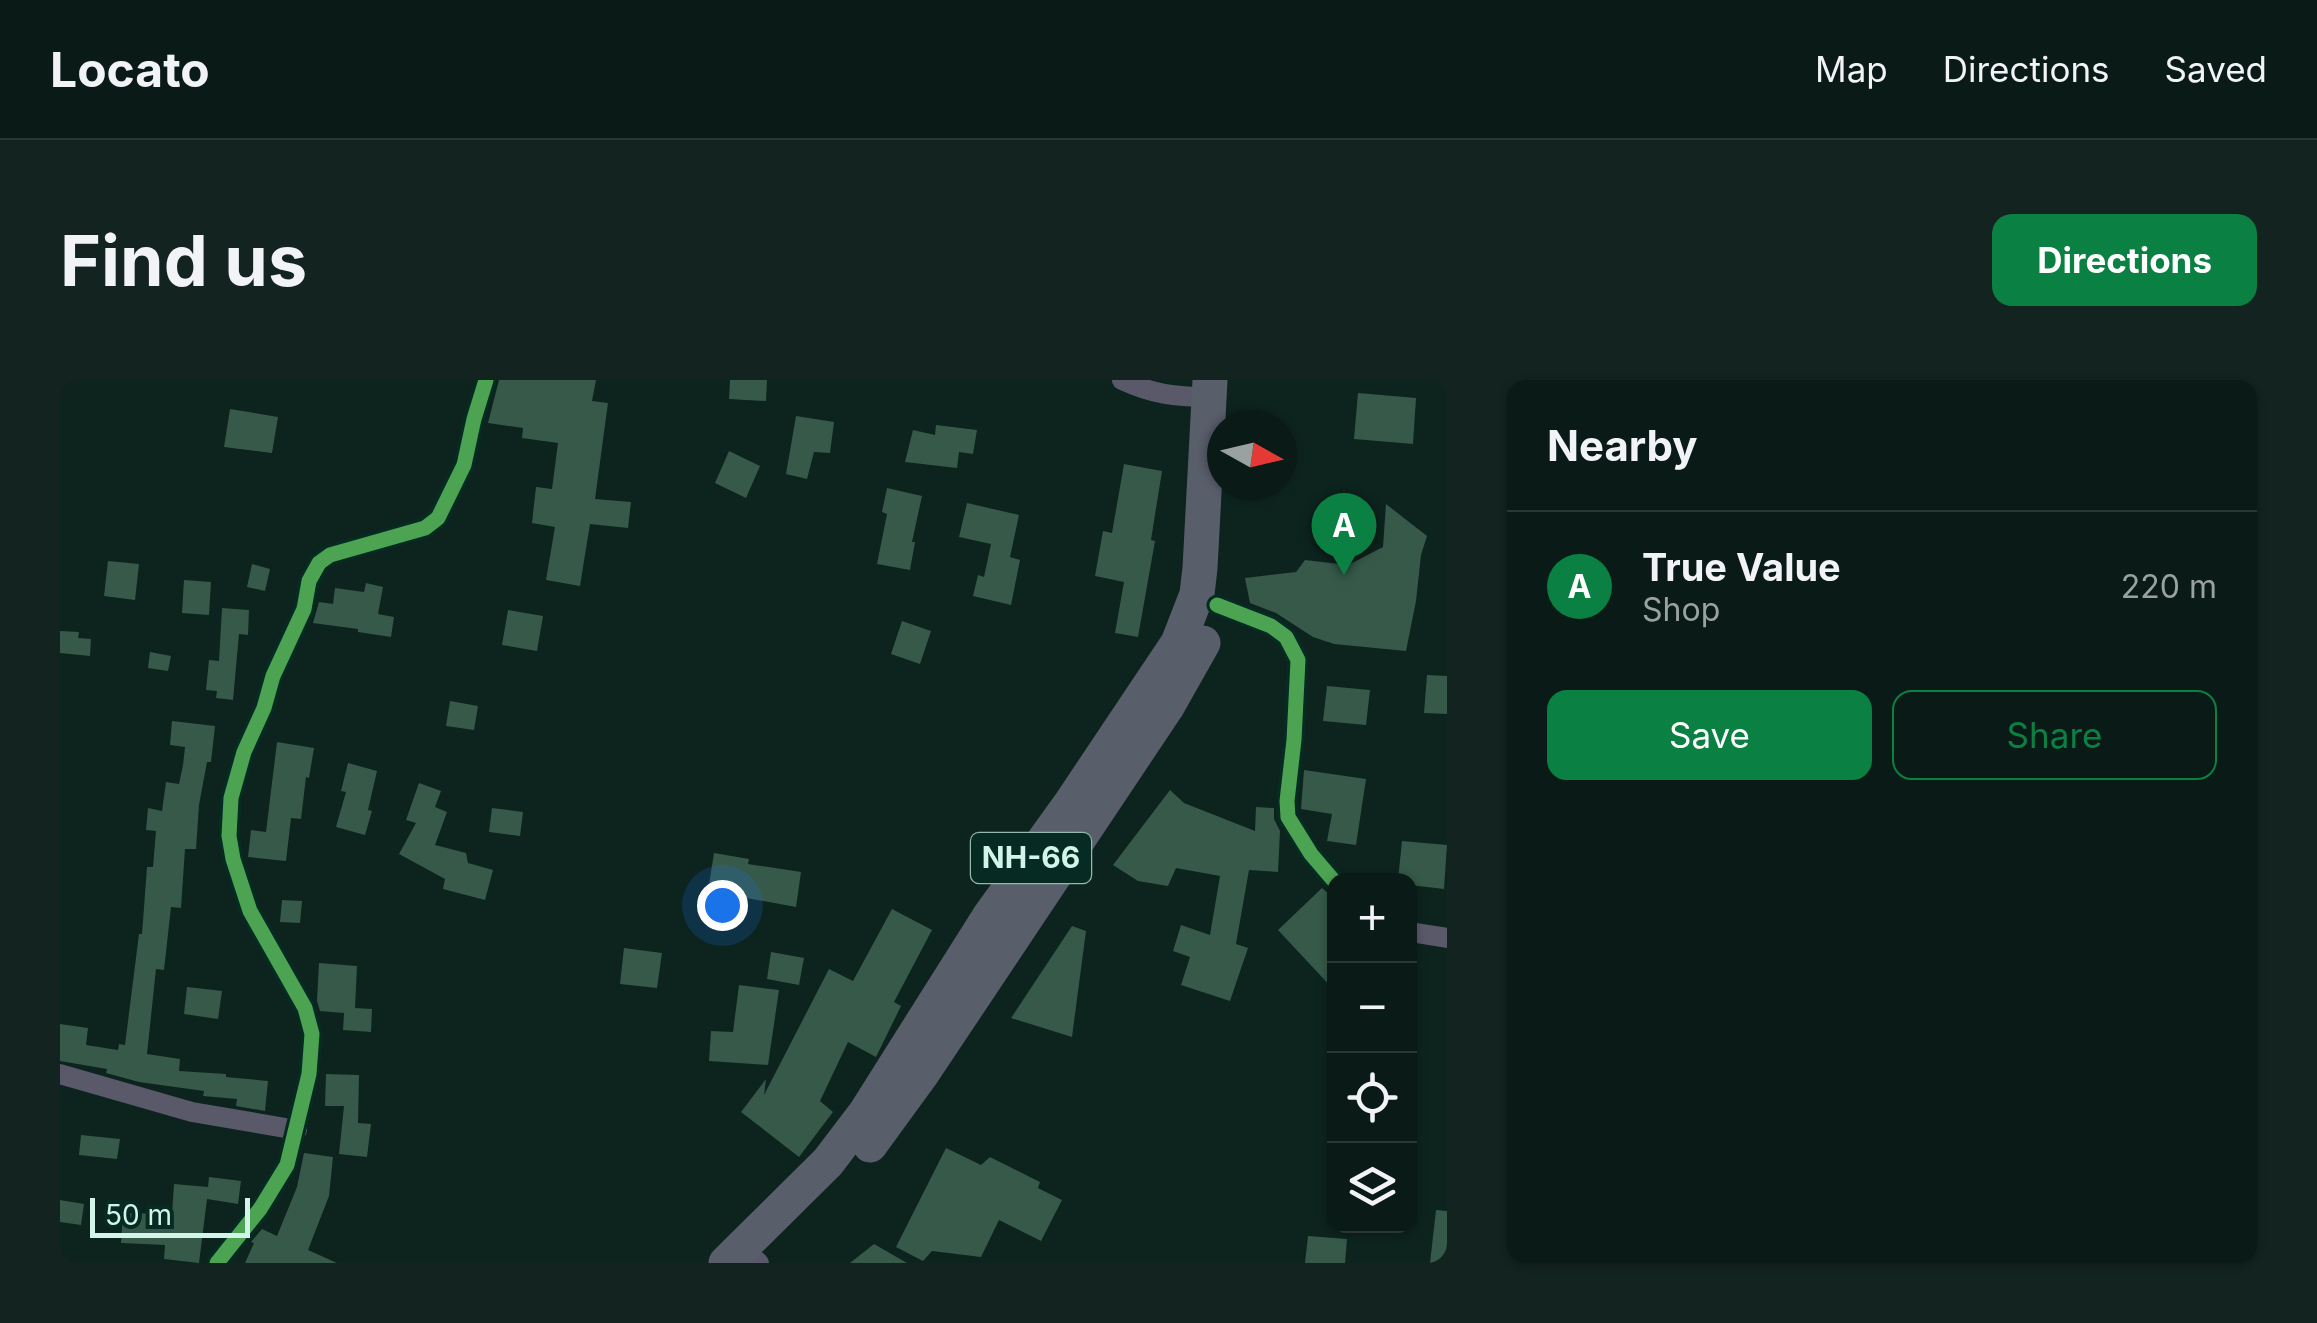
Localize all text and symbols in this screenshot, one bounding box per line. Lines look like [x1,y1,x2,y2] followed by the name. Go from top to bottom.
[50,40,210,99] text: Locato
[1815,48,1888,90] text: Map
[1943,48,2110,90] text: Directions
[2165,48,2267,90] text: Saved
[1992,214,2257,306] button: Directions
[60,218,307,303] text: Find us
[1207,410,1297,500] north arrow
[1547,420,1698,471] text: Nearby
[1312,492,1376,575] pin: A
[1642,544,1841,590] text: True Value
[1568,567,1591,606] text: A
[2121,567,2217,606] text: 220 m
[1642,590,1720,629] text: Shop
[1547,690,1872,780] button: Save
[1892,690,2217,780] button: Share
[971,833,1091,883] road number: NH-66
[1327,873,1417,1233] map controls
[1327,873,1417,963] button: +
[697,880,748,931] your location
[1327,963,1417,1053] button: −
[1327,1053,1417,1143] button: locate
[1327,1143,1417,1233] button: layers
[90,1193,250,1238] scale bar
[105,1198,172,1232] text: 50 m

